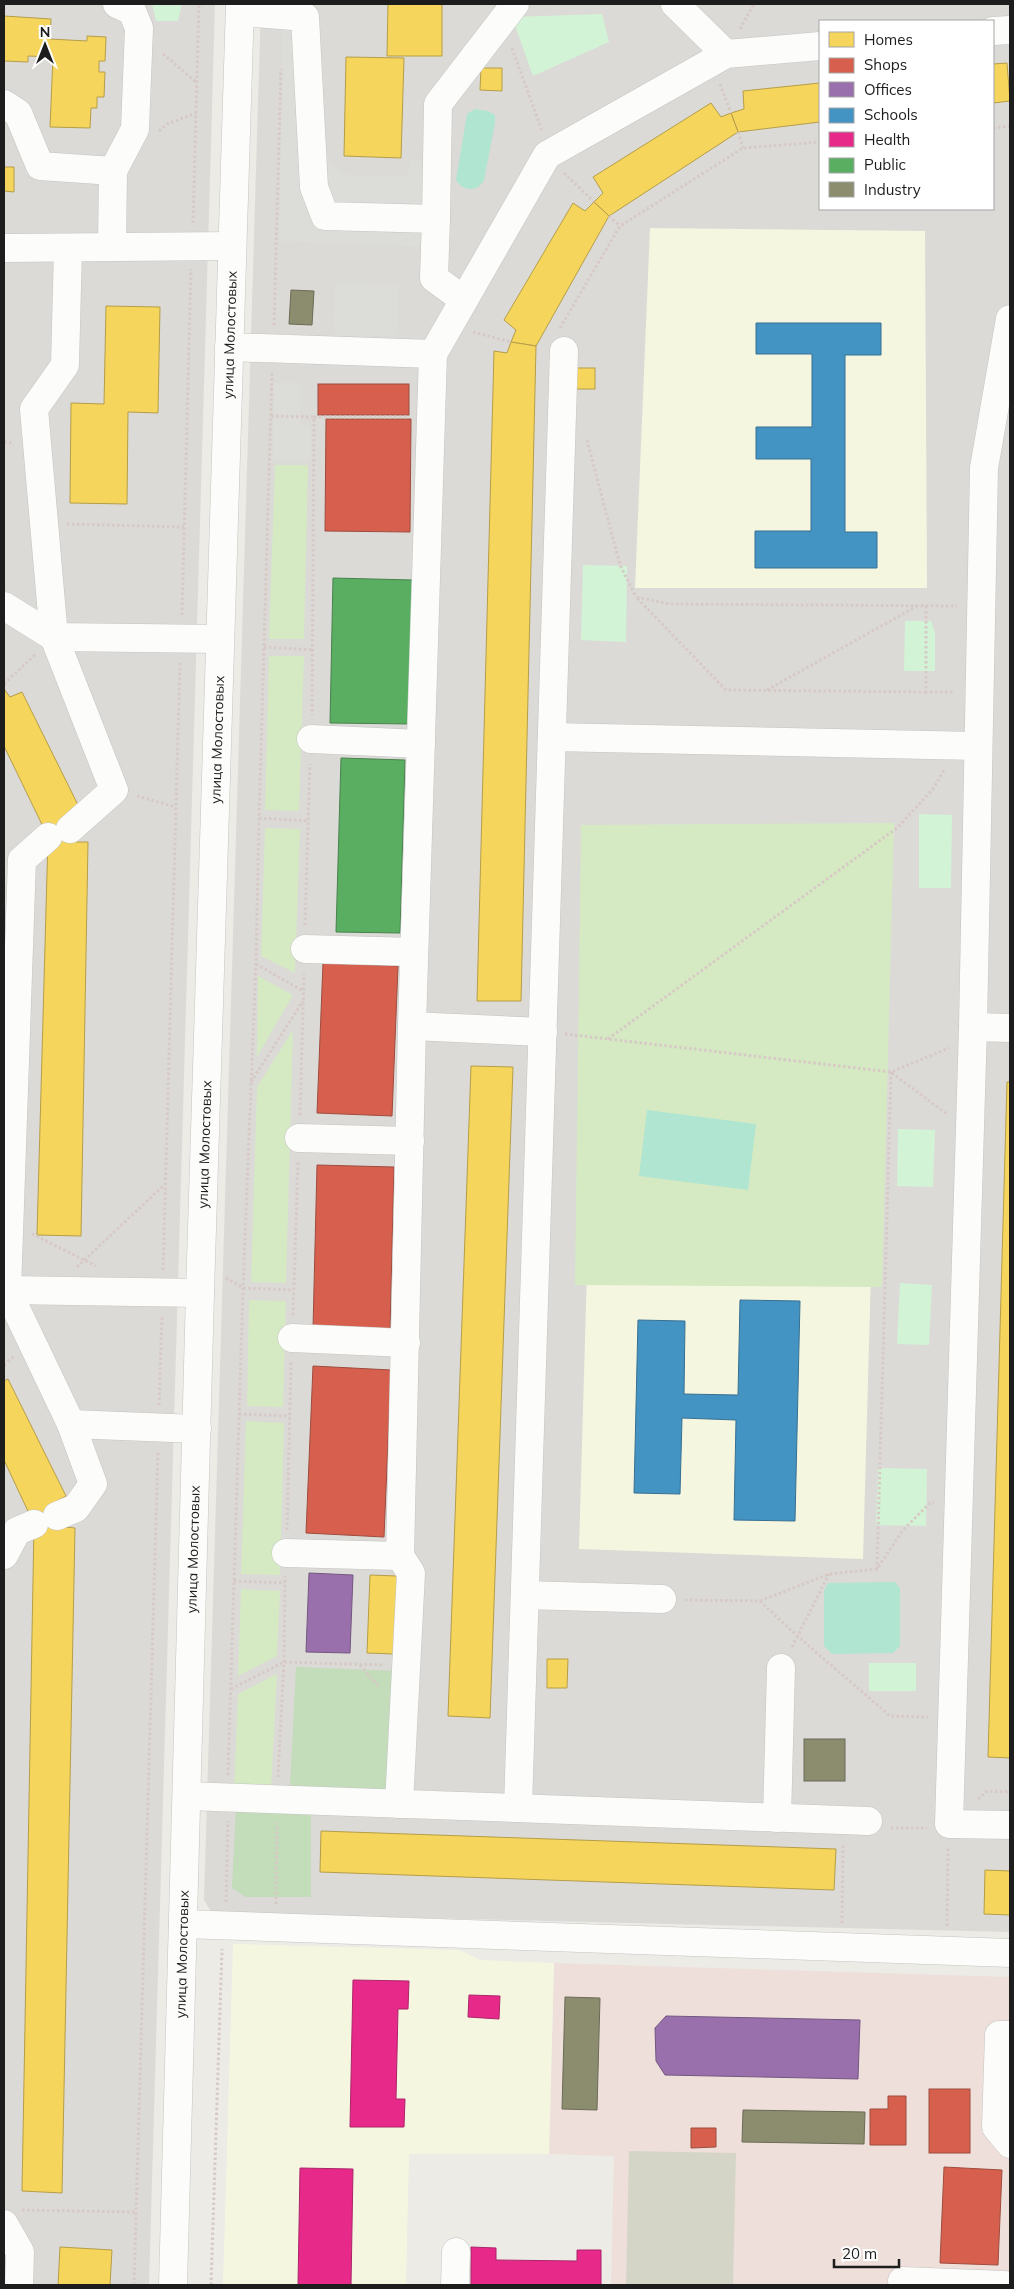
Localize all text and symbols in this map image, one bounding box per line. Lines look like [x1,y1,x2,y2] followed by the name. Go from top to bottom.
[20,20,70,70] north arrow
[819,20,994,210] legend
[40,23,50,41] text: N
[864,30,913,49] text: Homes
[864,55,907,74] text: Shops
[864,80,912,99] text: Offices
[864,105,918,124] text: Schools
[864,130,910,149] text: Health
[864,155,906,174] text: Public
[864,180,921,199] text: Industry
[219,270,241,399] street label: улица Молостовых
[206,675,228,804] street label: улица Молостовых
[194,1080,216,1209] street label: улица Молостовых
[182,1485,204,1614] street label: улица Молостовых
[171,1889,193,2018] street label: улица Молостовых
[834,2236,899,2268] scale bar
[842,2244,877,2263] text: 20 m

